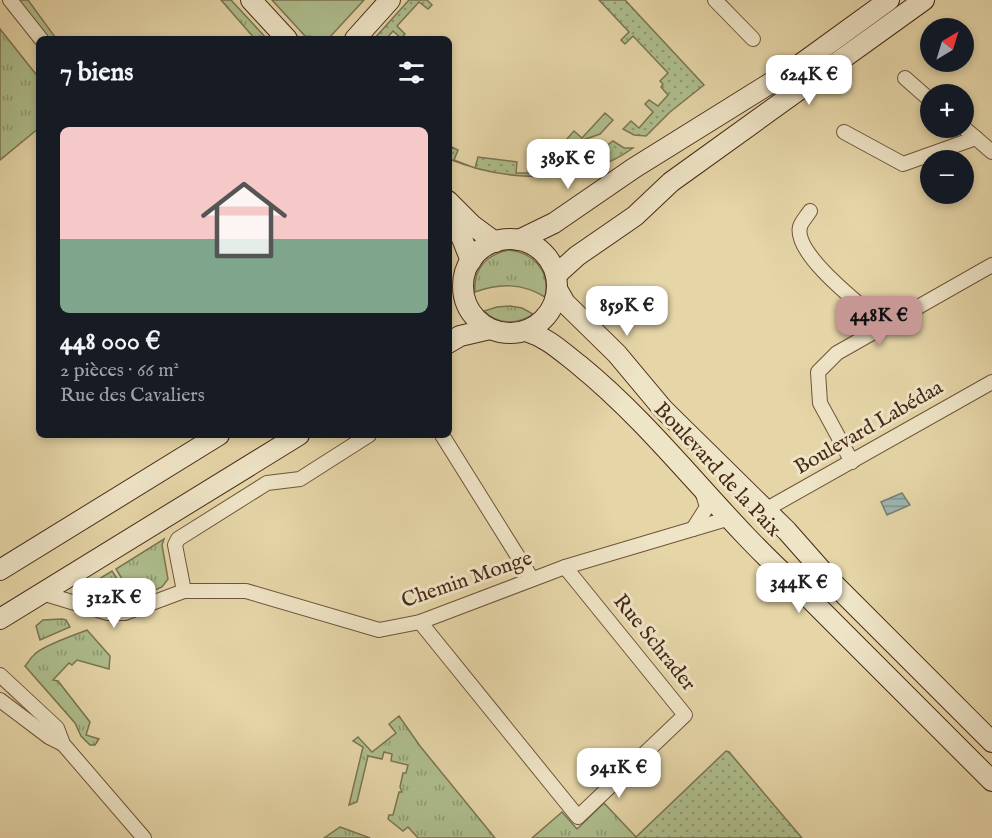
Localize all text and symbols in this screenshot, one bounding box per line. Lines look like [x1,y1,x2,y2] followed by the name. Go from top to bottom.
[920,18,974,72] north arrow
[920,18,974,204] map controls
[760,55,858,106] pin: 624K €
[60,56,133,89] text: 7 biens
[395,56,428,89] icon: filters
[780,62,838,87] text: 624K €
[920,84,974,138] button: +
[519,139,617,190] pin: 389K €
[541,146,595,171] text: 389K €
[920,150,974,204] button: −
[190,166,298,274] icon: home
[578,286,676,337] pin: 859K €
[600,293,654,318] text: 859K €
[830,296,928,347] pin: 448K €
[850,303,908,328] text: 448K €
[60,325,161,358] text: 448 000 €
[60,358,179,383] text: 2 pièces · 66 m²
[790,374,949,482] street label: Boulevard Labédaa
[60,383,205,408] text: Rue des Cavaliers
[647,397,787,543] street label: Boulevard de la Paix
[398,545,536,615] street label: Chemin Monge
[750,563,848,614] pin: 344K €
[770,570,828,595] text: 344K €
[65,578,163,629] pin: 312K €
[87,585,141,610] text: 312K €
[607,589,702,697] street label: Rue Schrader
[570,748,668,799] pin: 941K €
[591,755,647,780] text: 941K €

